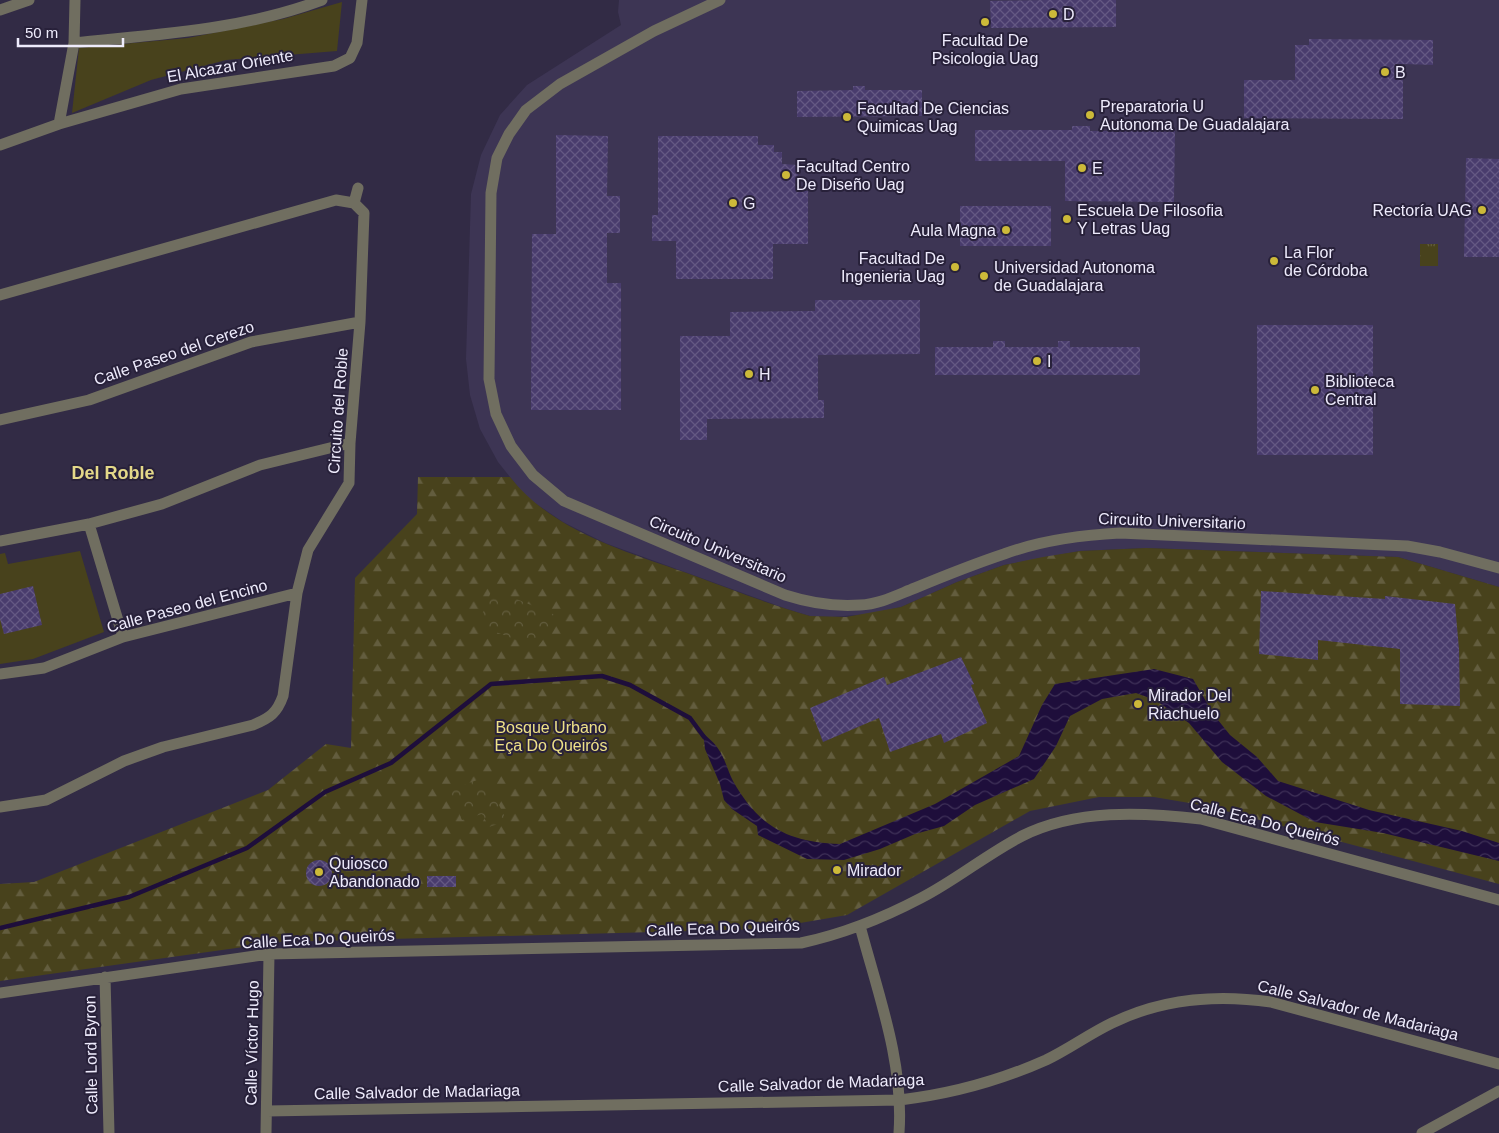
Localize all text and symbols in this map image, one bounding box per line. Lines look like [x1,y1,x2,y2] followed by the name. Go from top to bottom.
[1063,6,1075,23] place label: D
[1047,8,1059,20] marker: D
[18,15,122,47] scale bar
[979,16,991,28] marker: Facultad De Psicologia Uag
[25,24,58,41] text: 50 m
[932,32,1038,67] place label: Facultad De Psicologia Uag
[165,46,295,85] street label: El Alcazar Oriente
[1395,64,1406,81] place label: B
[1379,66,1391,78] marker: B
[1100,98,1290,133] place label: Preparatoria U Autonoma De Guadalajara
[857,100,1009,135] place label: Facultad De Ciencias Quimicas Uag
[1084,109,1096,121] marker: Preparatoria U Autonoma De Guadalajara
[841,111,853,123] marker: Facultad De Ciencias Quimicas Uag
[796,158,910,193] place label: Facultad Centro De Diseño Uag
[1092,160,1103,177] place label: E
[1076,162,1088,174] marker: E
[780,169,792,181] marker: Facultad Centro De Diseño Uag
[743,195,755,212] place label: G
[727,197,739,209] marker: G
[1077,202,1223,237] place label: Escuela De Filosofia Y Letras Uag
[1372,202,1472,219] place label: Rectoría UAG
[1476,204,1488,216] marker: Rectoría UAG
[1061,213,1073,225] marker: Escuela De Filosofia Y Letras Uag
[911,222,996,239] place label: Aula Magna
[1000,224,1012,236] marker: Aula Magna
[1284,244,1368,279] place label: La Flor de Córdoba
[841,250,945,285] place label: Facultad De Ingenieria Uag
[1268,255,1280,267] marker: La Flor de Córdoba
[994,259,1155,294] place label: Universidad Autonoma de Guadalajara
[949,261,961,273] marker: Facultad De Ingenieria Uag
[978,270,990,282] marker: Universidad Autonoma de Guadalajara
[92,318,256,388] street label: Calle Paseo del Cerezo
[325,347,351,475] street label: Circuito del Roble
[1047,353,1051,370] place label: I
[1031,355,1043,367] marker: I
[759,366,771,383] place label: H
[743,368,755,380] marker: H
[1325,373,1394,408] place label: Biblioteca Central
[1309,384,1321,396] marker: Biblioteca Central
[71,463,155,483] district label: Del Roble
[1098,510,1246,532] street label: Circuito Universitario
[647,512,789,586] street label: Circuito Universitario
[105,576,269,636] street label: Calle Paseo del Encino
[1148,687,1231,722] place label: Mirador Del Riachuelo
[1132,698,1144,710] marker: Mirador Del Riachuelo
[495,719,607,754] park label: Bosque Urbano Eça Do Queirós
[1188,795,1342,849] street label: Calle Eca Do Queirós
[329,855,420,890] place label: Quiosco Abandonado
[847,862,902,879] place label: Mirador
[831,864,843,876] marker: Mirador
[313,866,325,878] marker: Quiosco Abandonado
[646,917,800,939] street label: Calle Eca Do Queirós
[241,926,395,952] street label: Calle Eca Do Queirós
[1256,977,1460,1043] street label: Calle Salvador de Madariaga
[242,980,262,1106] street label: Calle Víctor Hugo
[81,995,101,1115] street label: Calle Lord Byron
[718,1071,925,1095] street label: Calle Salvador de Madariaga
[314,1082,520,1102] street label: Calle Salvador de Madariaga

